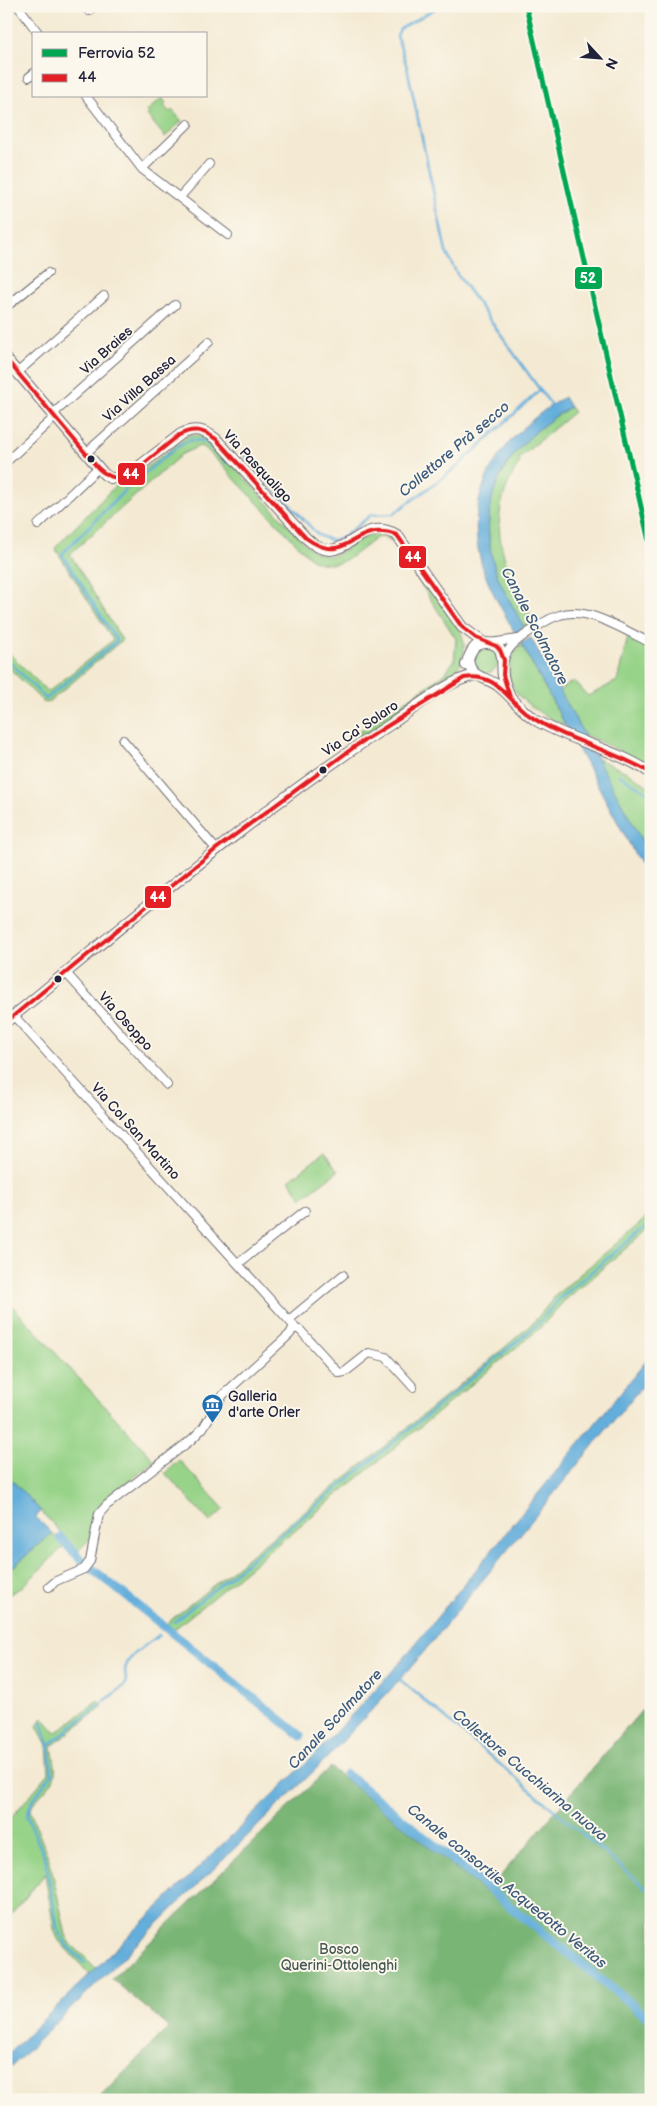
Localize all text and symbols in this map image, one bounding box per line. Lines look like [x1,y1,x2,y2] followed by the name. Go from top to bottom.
[32,32,208,98] legend
[574,32,624,82] north arrow
[78,44,155,63] text: Ferrovia 52
[601,55,621,72] text: N
[78,68,96,87] text: 44
[574,266,603,290] line badge: 52
[580,270,597,287] text: 52
[77,322,136,378] street label: Via Braies
[99,351,179,426] street label: Via Villa Bassa
[395,397,514,501] water label: Collettore Prà secco
[220,427,296,506] street label: Via Pasqualigo
[86,454,96,464] unlabelled marker
[117,462,146,486] line badge: 44
[123,466,140,483] text: 44
[398,545,427,569] line badge: 44
[405,549,422,566] text: 44
[497,564,573,689] water label: Canale Scolmatore
[319,697,402,760] street label: Via Ca' Solaro
[318,765,328,775] unlabelled marker
[144,885,172,909] line badge: 44
[150,889,167,906] text: 44
[53,974,63,984] unlabelled marker
[95,988,157,1054] street label: Via Osoppo
[88,1079,184,1183] street label: Via Col San Martino
[228,1388,301,1421] place label: Galleria d'arte Orler
[200,1392,224,1423] museum icon: Galleria d'arte Orler
[284,1665,387,1773] water label: Canale Scolmatore
[448,1705,611,1846] water label: Collettore Cucchiarina nuova
[403,1800,611,1973] water label: Canale consortile Acquedotto Veritas
[281,1941,397,1974] park label: Bosco Querini-Ottolenghi

